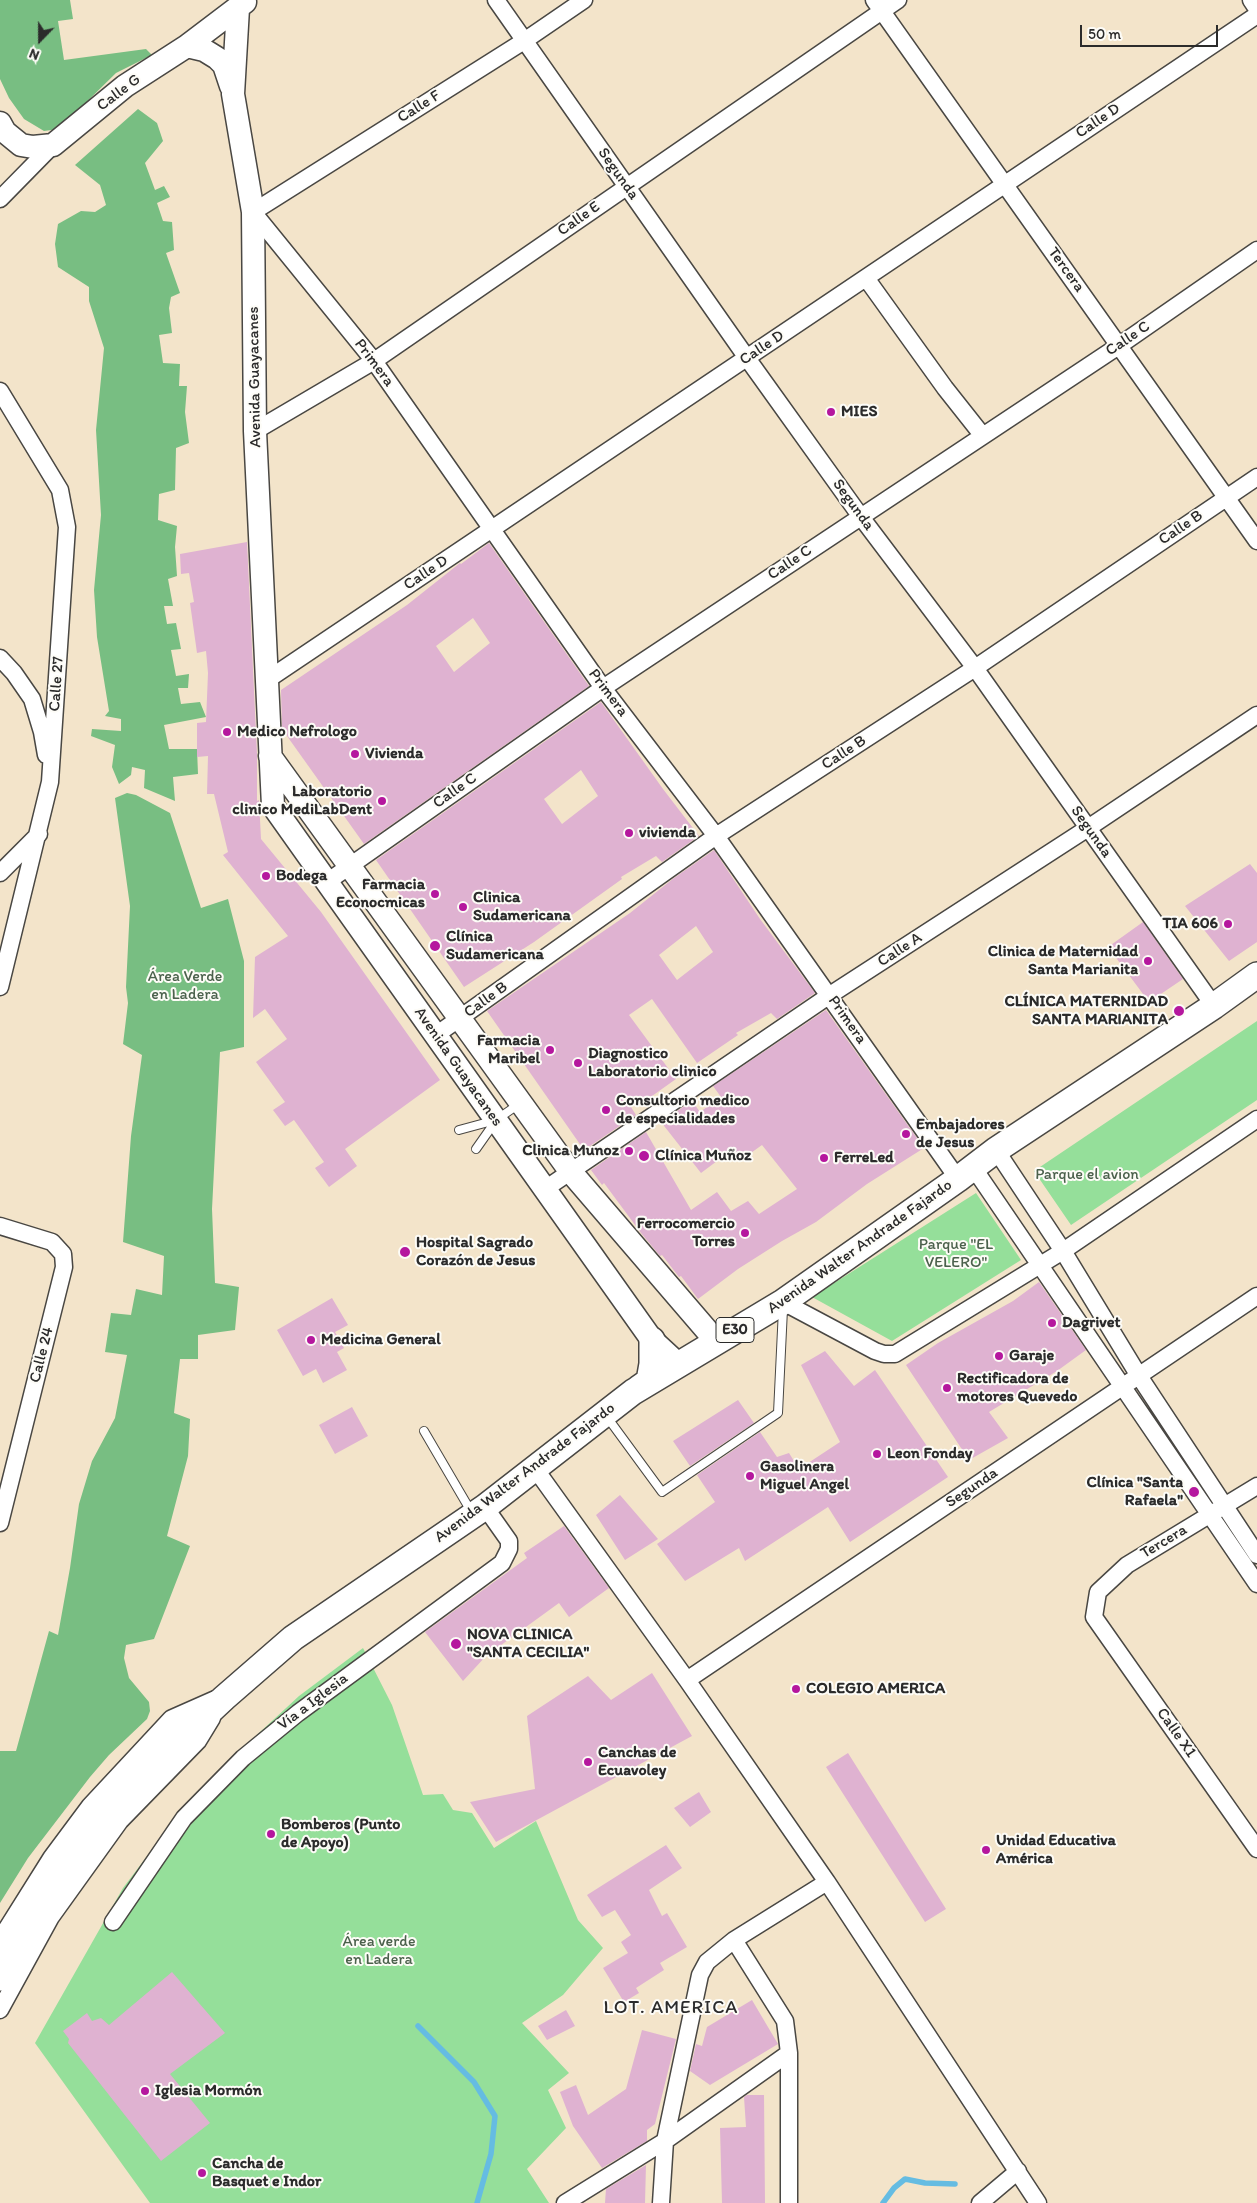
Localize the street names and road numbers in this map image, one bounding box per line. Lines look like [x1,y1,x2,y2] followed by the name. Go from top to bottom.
[93,70,145,116] street label: Calle G
[394,86,444,128] street label: Calle F
[1072,99,1124,143] street label: Calle D
[593,144,643,204] street label: Segunda
[554,197,604,241] street label: Calle E
[1043,244,1089,296] street label: Tercera
[244,306,266,448] street label: Avenida Guayacanes
[1102,317,1154,361] street label: Calle C
[736,326,788,370] street label: Calle D
[350,335,398,391] street label: Primera
[828,475,878,535] street label: Segunda
[1155,506,1207,550] street label: Calle B
[764,541,816,585] street label: Calle C
[400,551,452,595] street label: Calle D
[45,656,69,712] street label: Calle 27
[584,665,632,721] street label: Primera
[818,732,870,774] street label: Calle B
[429,769,481,813] street label: Calle C
[1066,802,1116,862] street label: Segunda
[874,929,926,971] street label: Calle A
[460,978,512,1022] street label: Calle B
[823,992,871,1048] street label: Primera
[410,1004,506,1130] street label: Avenida Guayacanes
[764,1176,956,1318] street label: Avenida Walter Andrade Fajardo
[716,1318,754,1342] road number: E30
[26,1325,58,1385] street label: Calle 24
[431,1399,619,1547] street label: Avenida Walter Andrade Fajardo
[942,1464,1002,1512] street label: Segunda
[1137,1521,1191,1563] street label: Tercera
[274,1669,352,1735] street label: Vía a Iglesia
[1152,1704,1200,1762] street label: Calle X1

